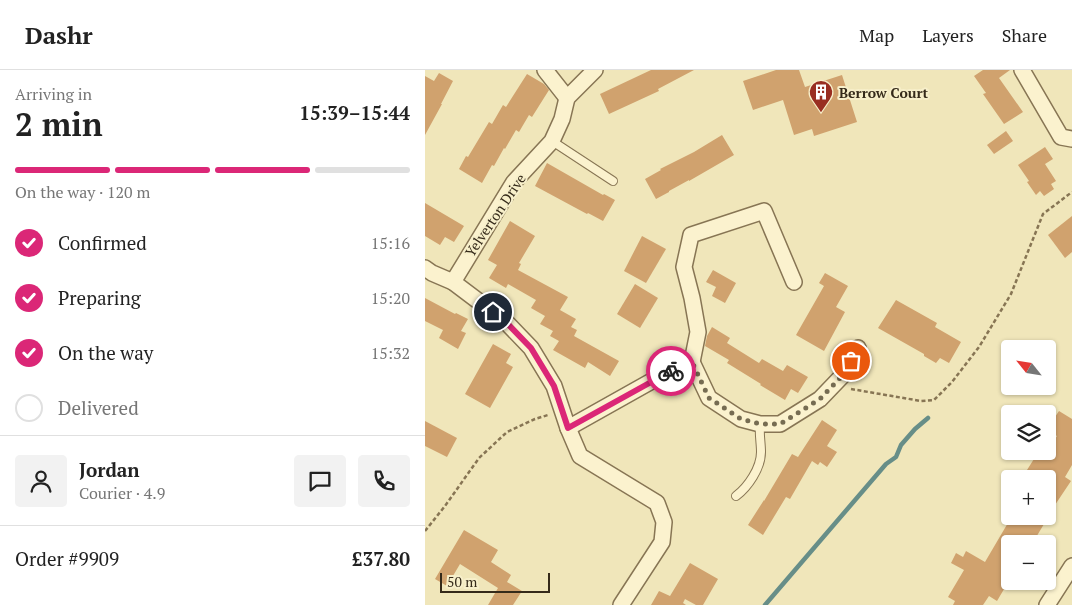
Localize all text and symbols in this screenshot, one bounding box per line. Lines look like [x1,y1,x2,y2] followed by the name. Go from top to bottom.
[25,19,93,51] text: Dashr
[859,23,894,47] text: Map
[922,23,974,47] text: Layers
[1002,23,1047,47] text: Share
[808,79,834,113] building icon: Berrow Court
[15,83,92,105] text: Arriving in
[839,83,928,102] place label: Berrow Court
[299,100,410,125] text: 15:39–15:44
[15,103,103,145] text: 2 min
[460,170,530,260] street label: Yelverton Drive
[15,181,150,203] text: On the way · 120 m
[15,229,43,257] icon: check
[58,230,147,255] text: Confirmed
[371,232,410,254] text: 15:16
[15,284,43,312] icon: check
[58,285,141,310] text: Preparing
[371,287,410,309] text: 15:20
[472,291,514,333] pin
[479,298,507,326] icon: home
[15,339,43,367] icon: check
[58,340,153,365] text: On the way
[830,340,872,382] pin
[1001,340,1056,395] north arrow
[1001,340,1056,590] map controls
[371,342,410,364] text: 15:32
[646,346,696,396] courier
[837,347,865,375] icon: bag
[657,357,685,385] icon: bike
[58,395,139,420] text: Delivered
[1001,405,1056,460] button: layers
[15,455,67,507] button: person
[294,455,346,507] button: chat
[358,455,410,507] button: phone
[79,457,140,482] text: Jordan
[1001,470,1056,525] button: +
[79,482,165,504] text: Courier · 4.9
[1001,535,1056,590] button: −
[15,546,119,571] text: Order #9909
[352,546,410,571] text: £37.80
[440,570,550,593] scale bar
[447,572,477,591] text: 50 m

